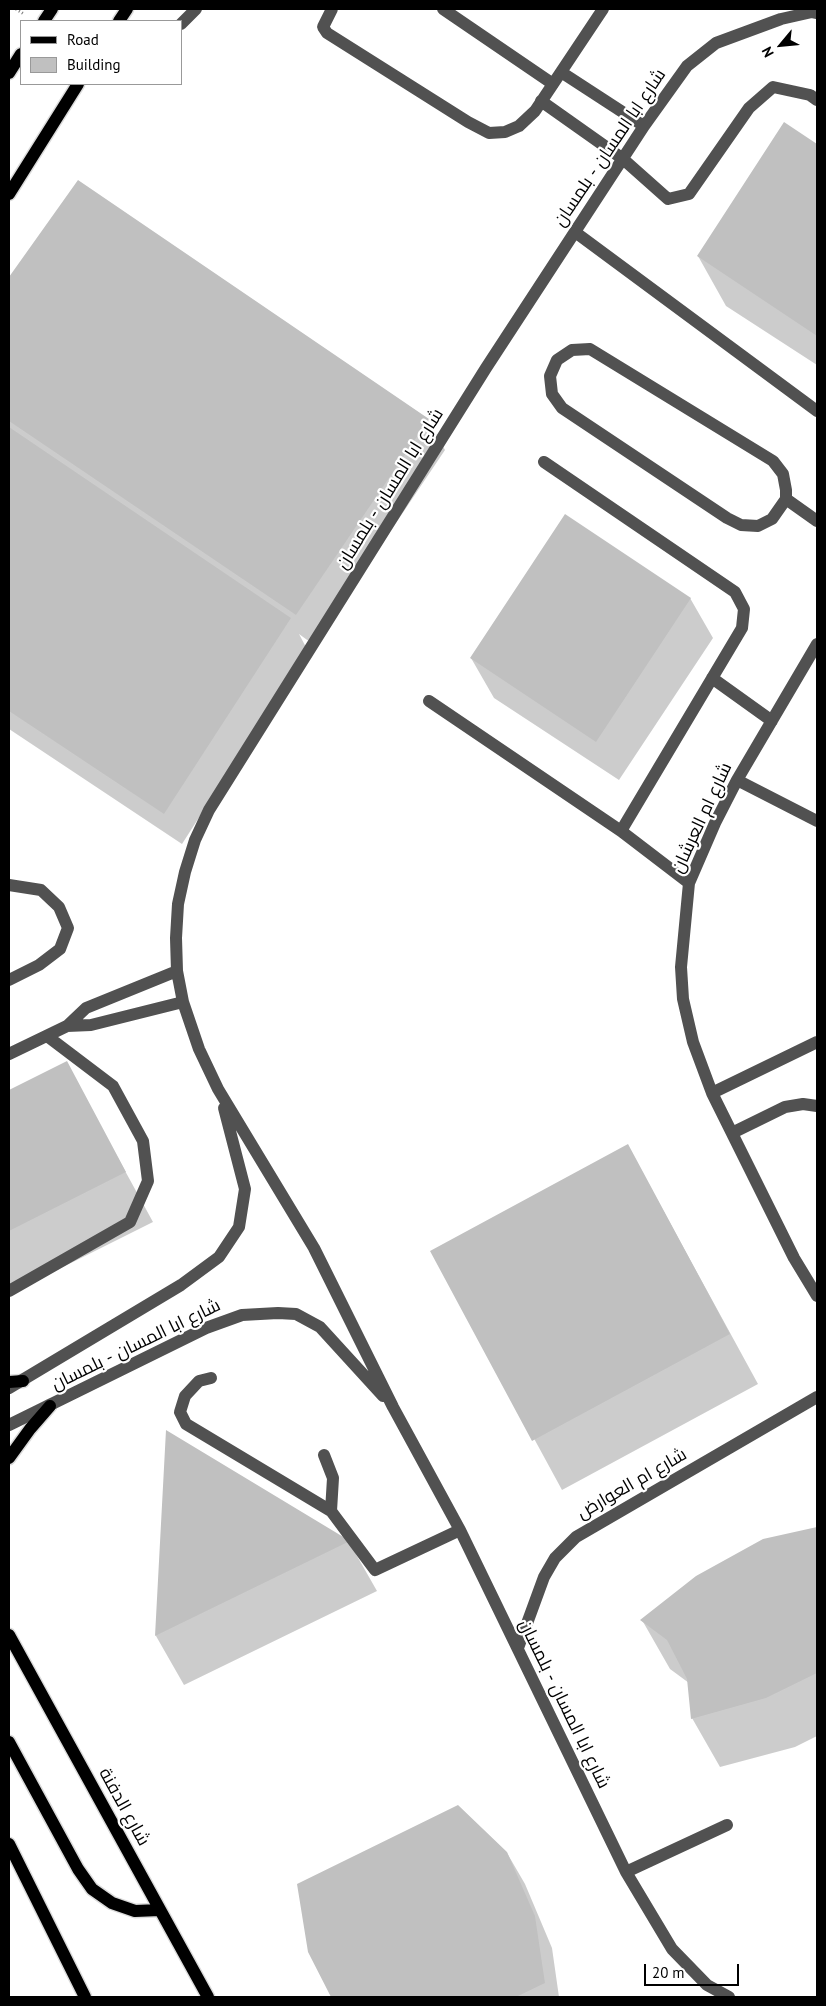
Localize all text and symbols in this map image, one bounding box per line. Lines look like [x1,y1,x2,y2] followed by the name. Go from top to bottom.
[20,20,182,85] legend
[756,20,806,70] north arrow
[67,30,99,49] text: Road
[758,44,778,60] text: N
[67,55,121,74] text: Building
[549,65,671,231] street label: شارع ابا المسان - بلمسان
[332,405,448,573] street label: شارع ابا المسان - بلمسان
[667,759,737,877] street label: شارع ام العرشان
[48,1295,224,1395] street label: شارع ابا المسان - بلمسان
[573,1444,691,1524] street label: شارع ام العوارض
[514,1616,614,1792] street label: شارع ابا المسان - بلمسان
[94,1764,154,1850] street label: شارع الدفنة
[646,1954,741,1986] scale bar
[652,1963,685,1982] text: 20 m

